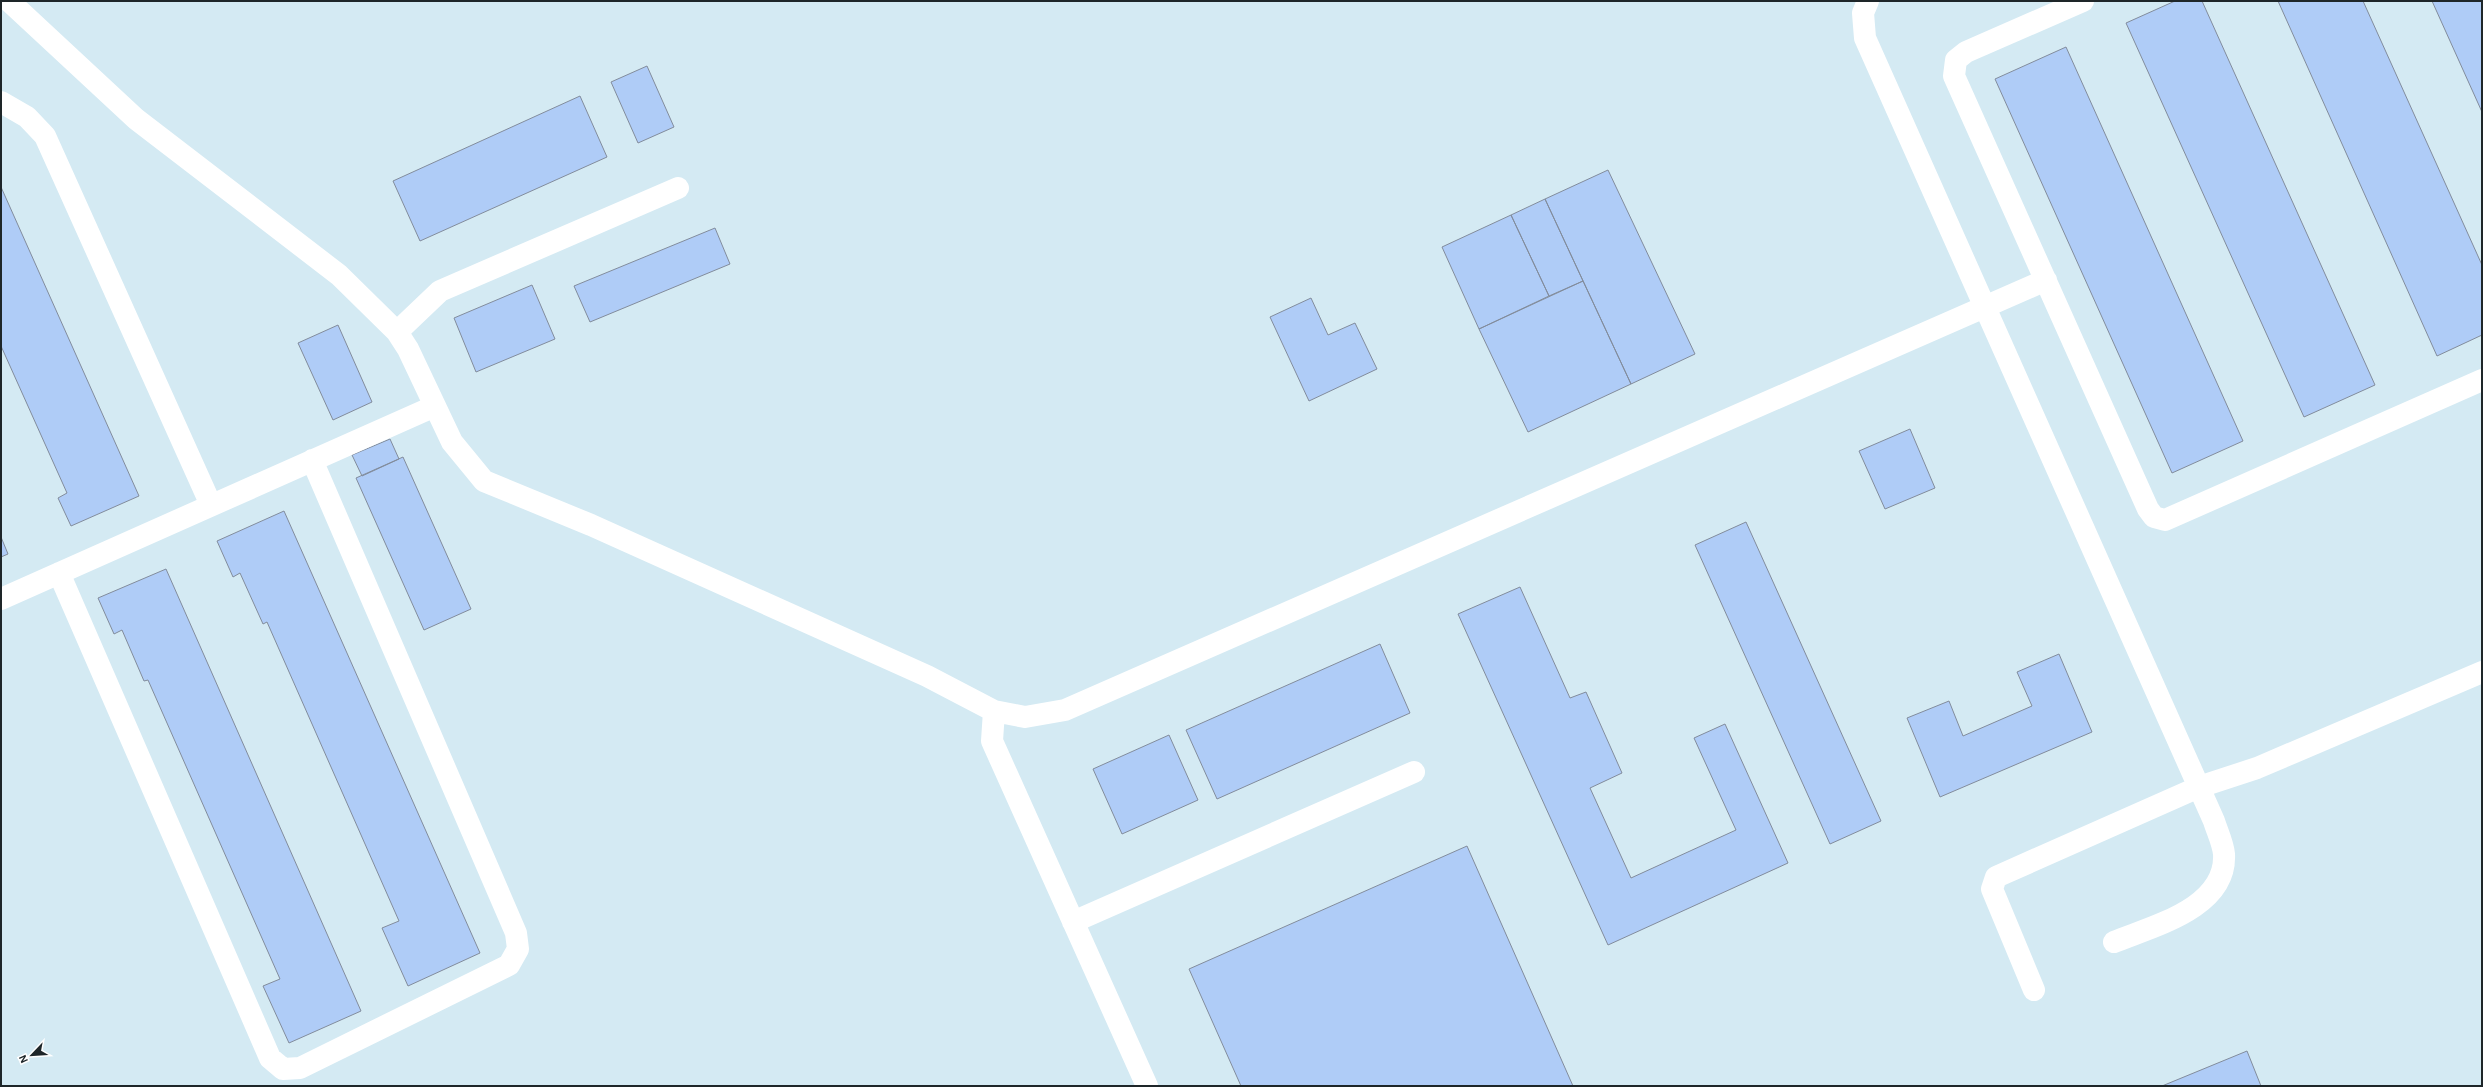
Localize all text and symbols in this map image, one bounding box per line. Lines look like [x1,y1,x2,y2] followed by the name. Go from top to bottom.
[12,1035,52,1075] north arrow
[17,1053,30,1065] text: N

